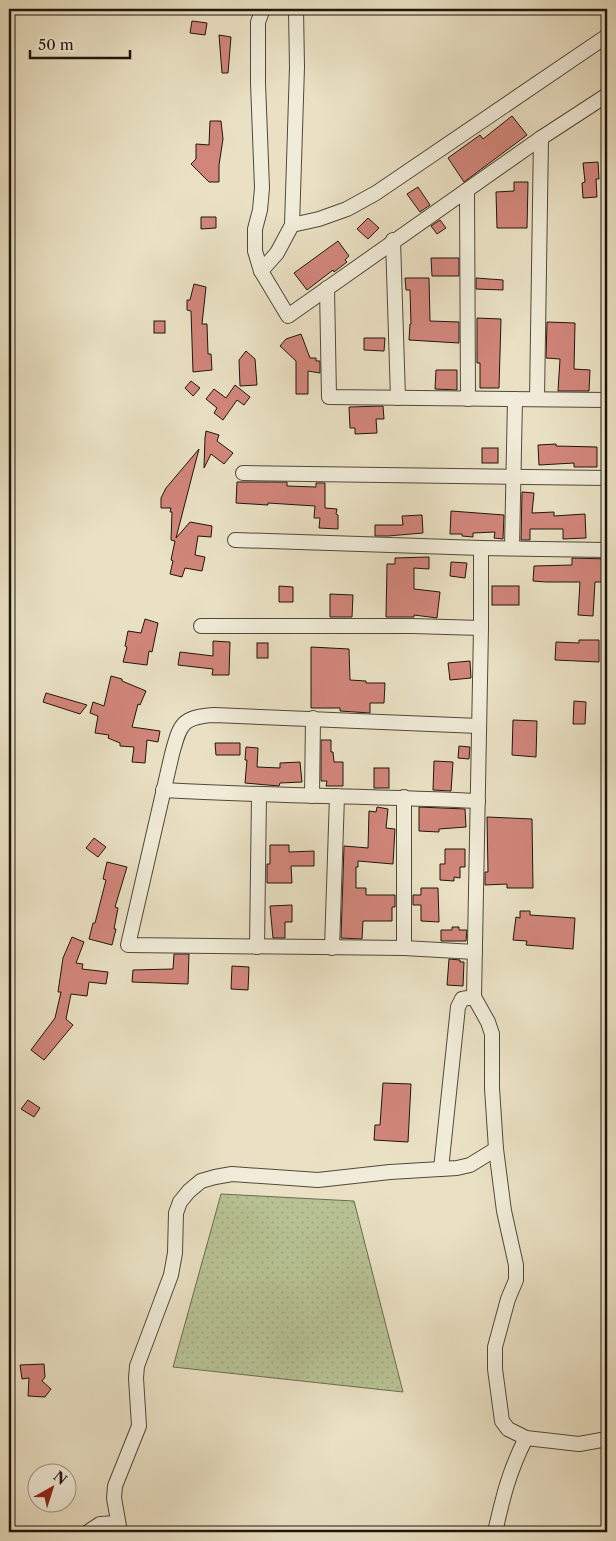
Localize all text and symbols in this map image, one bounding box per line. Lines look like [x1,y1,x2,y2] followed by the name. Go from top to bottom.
[30,28,130,60] scale bar
[38,35,74,54] text: 50 m
[28,1464,78,1514] north arrow
[50,1467,71,1489] text: N

